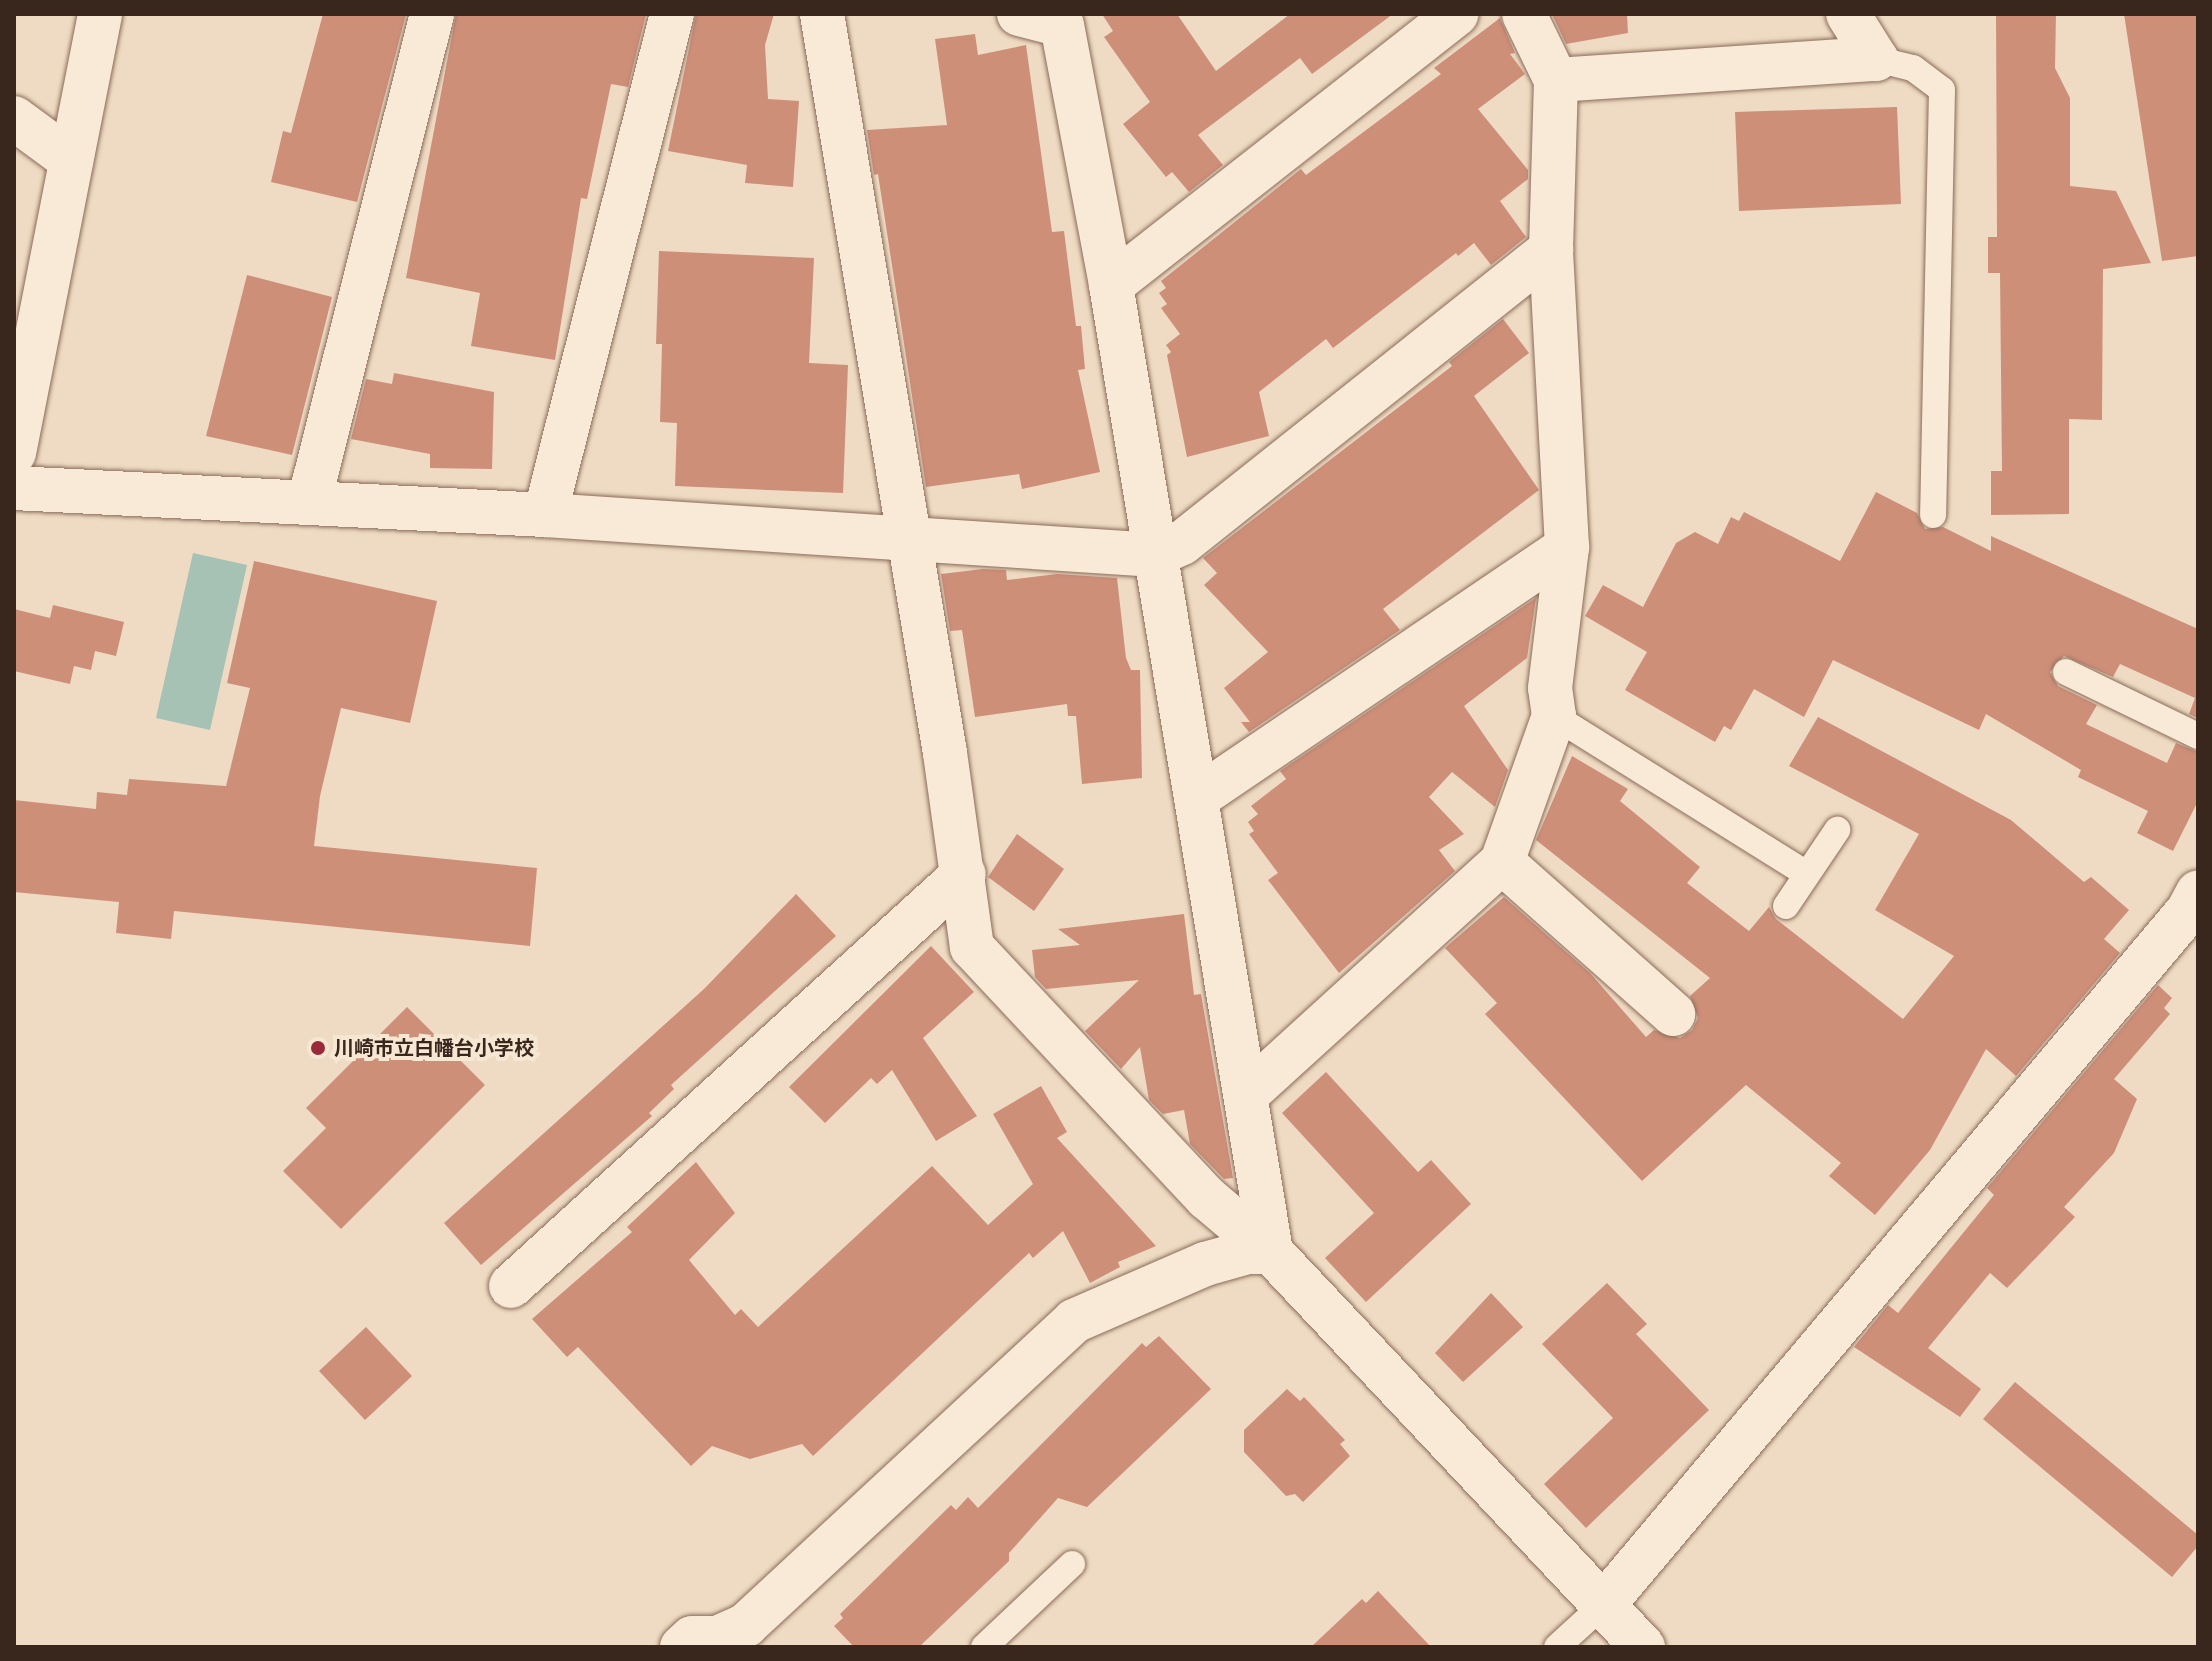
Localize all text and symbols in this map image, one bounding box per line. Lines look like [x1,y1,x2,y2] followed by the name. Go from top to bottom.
[334,1036,534,1060] place label: 川崎市立白幡台小学校
[309,1039,327,1057] marker: 川崎市立白幡台小学校

